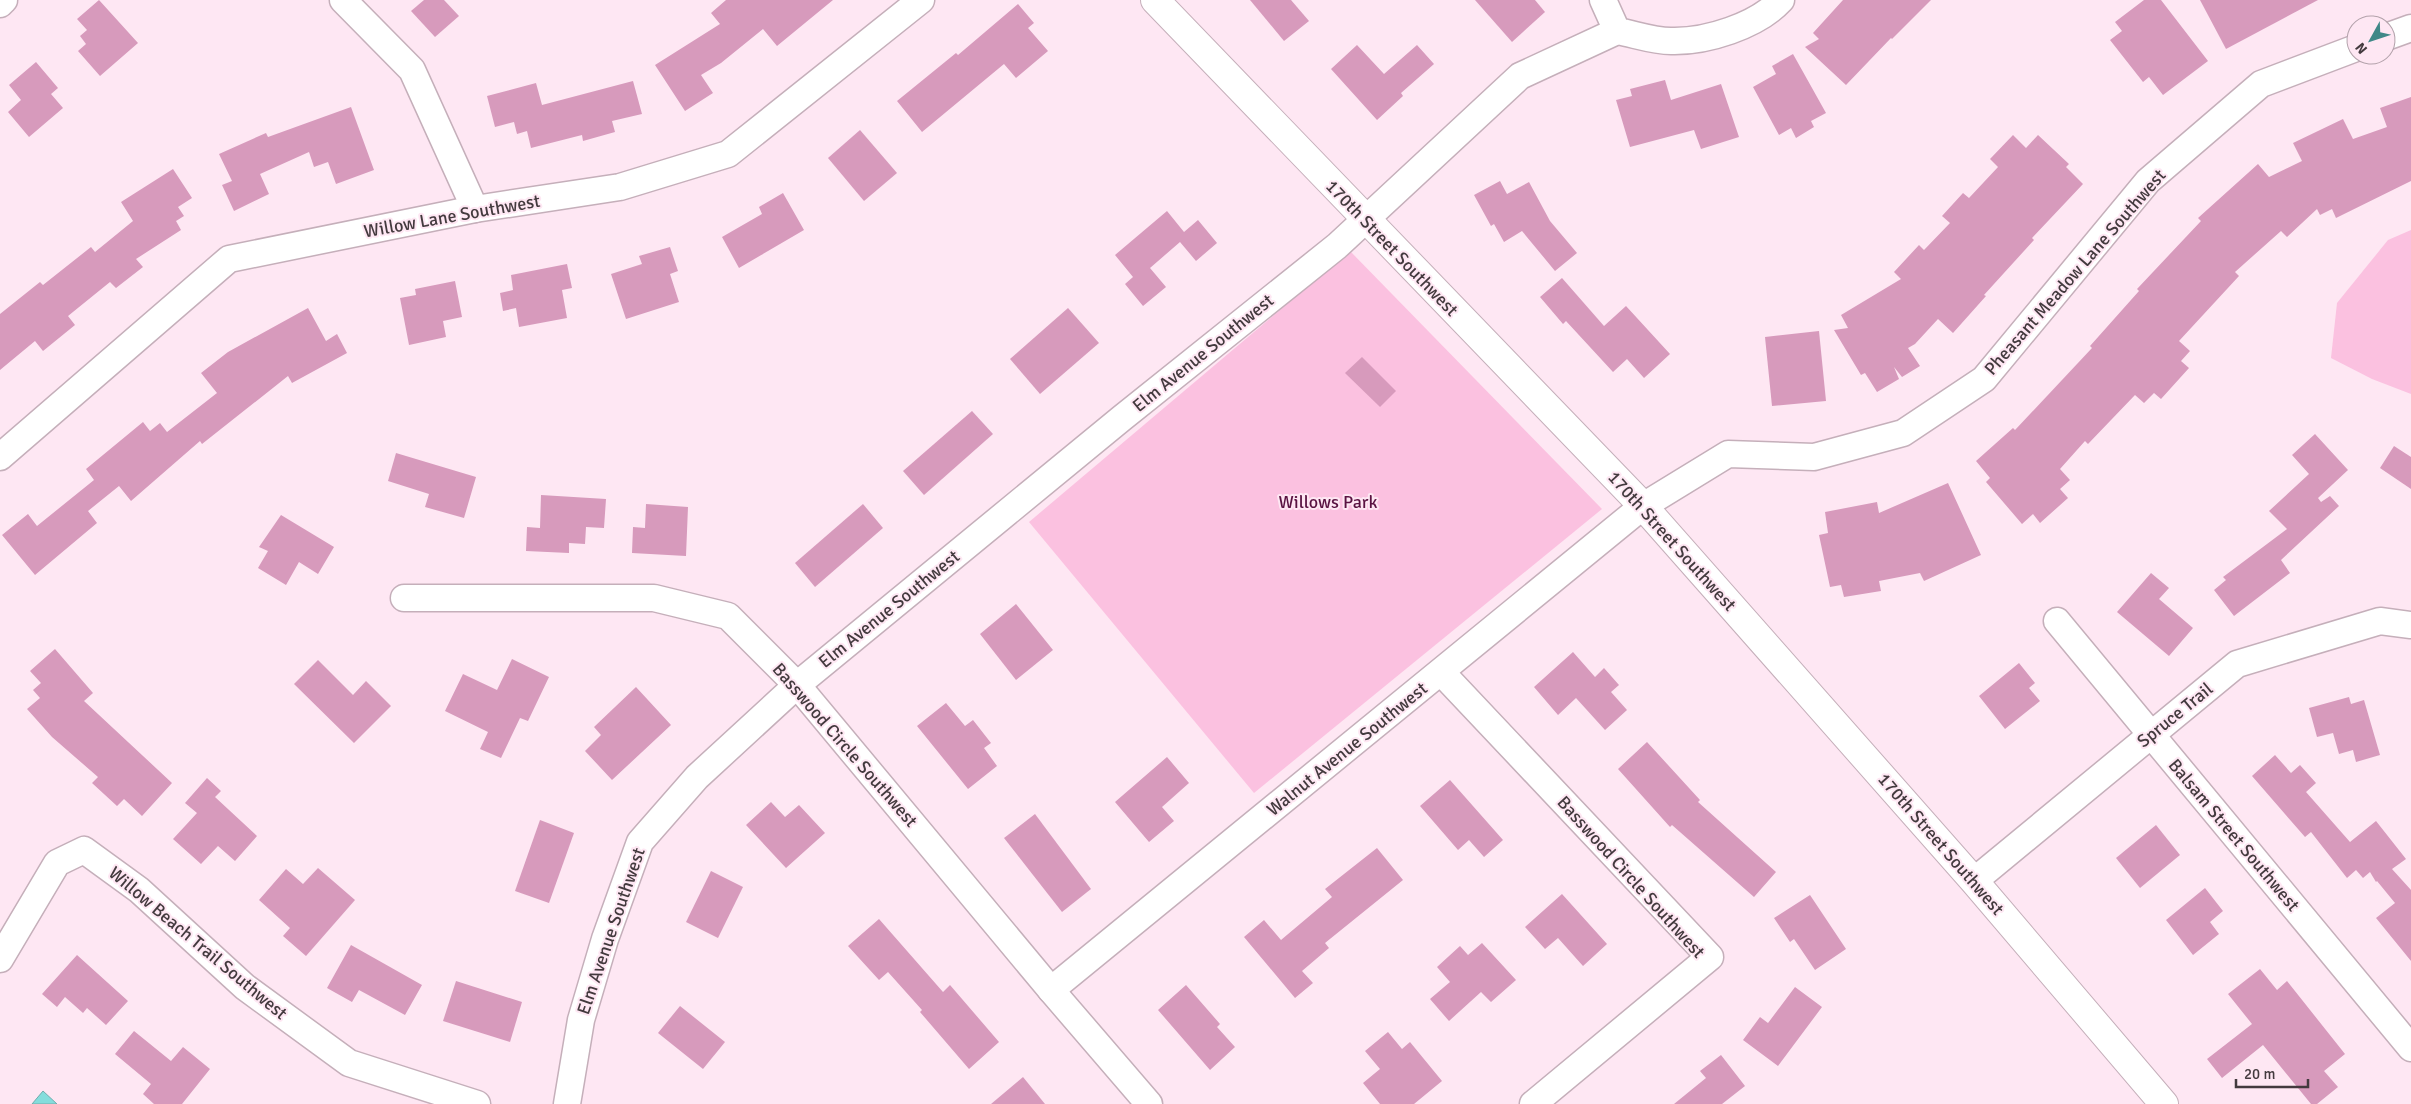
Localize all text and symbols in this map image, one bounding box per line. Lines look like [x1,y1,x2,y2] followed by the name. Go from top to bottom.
[2346,15,2396,65] north arrow
[2352,39,2371,57] text: N
[1980,165,2170,379] street label: Pheasant Meadow Lane Southwest
[1321,175,1463,321] street label: 170th Street Southwest
[362,190,542,242] street label: Willow Lane Southwest
[1128,289,1278,417] street label: Elm Avenue Southwest
[1603,466,1741,616] street label: 170th Street Southwest
[1279,491,1378,513] park label: Willows Park
[814,545,964,673] street label: Elm Avenue Southwest
[768,658,922,832] street label: Basswood Circle Southwest
[1262,677,1432,821] street label: Walnut Avenue Southwest
[2133,678,2217,752] street label: Spruce Trail
[2164,754,2304,916] street label: Balsam Street Southwest
[1873,768,2009,920] street label: 170th Street Southwest
[1552,791,1710,963] street label: Basswood Circle Southwest
[572,845,650,1017] street label: Elm Avenue Southwest
[104,862,292,1024] street label: Willow Beach Trail Southwest
[2236,1056,2308,1088] scale bar
[2244,1065,2275,1083] text: 20 m

